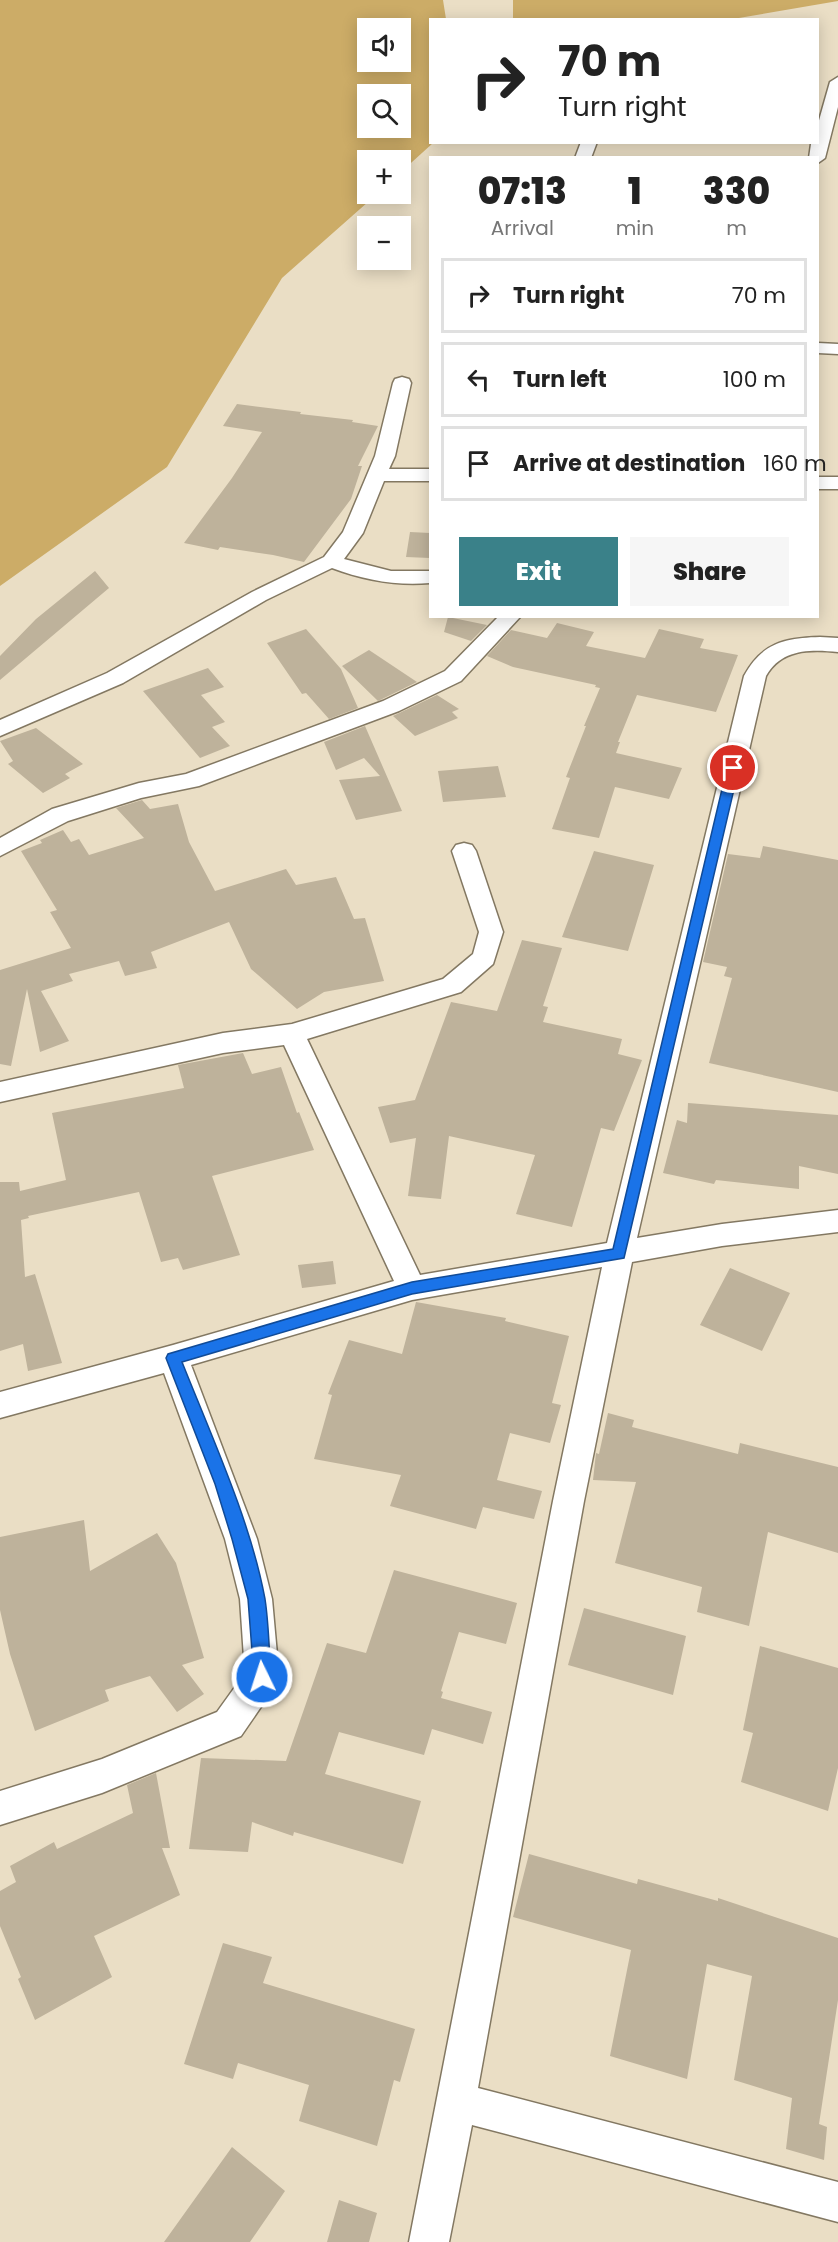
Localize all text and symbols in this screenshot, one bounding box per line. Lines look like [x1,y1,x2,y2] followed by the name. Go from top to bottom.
[357,18,411,270] map controls
[357,18,411,72] button: sound
[558,32,661,91] text: 70 m
[459,42,537,120] icon: right
[357,84,411,138] button: search
[558,88,687,125] text: Turn right
[357,150,411,204] button: +
[478,166,567,217] text: 07:13
[628,166,642,217] text: 1
[703,166,770,217] text: 330
[491,214,554,242] text: Arrival
[616,214,654,242] text: min
[726,214,747,242] text: m
[357,216,411,270] button: −
[462,279,495,312] icon: right
[513,280,624,311] text: Turn right
[732,280,786,311] text: 70 m
[462,363,495,396] icon: left
[513,364,607,395] text: Turn left
[723,364,786,395] text: 100 m
[462,447,495,480] icon: arrive
[513,448,745,479] text: Arrive at destination
[763,448,827,479] text: 160 m
[459,537,618,606] button: Exit
[630,537,789,606] button: Share
[707,742,758,793] pin
[716,751,749,784] icon: arrive
[230,1645,294,1709] position arrow

